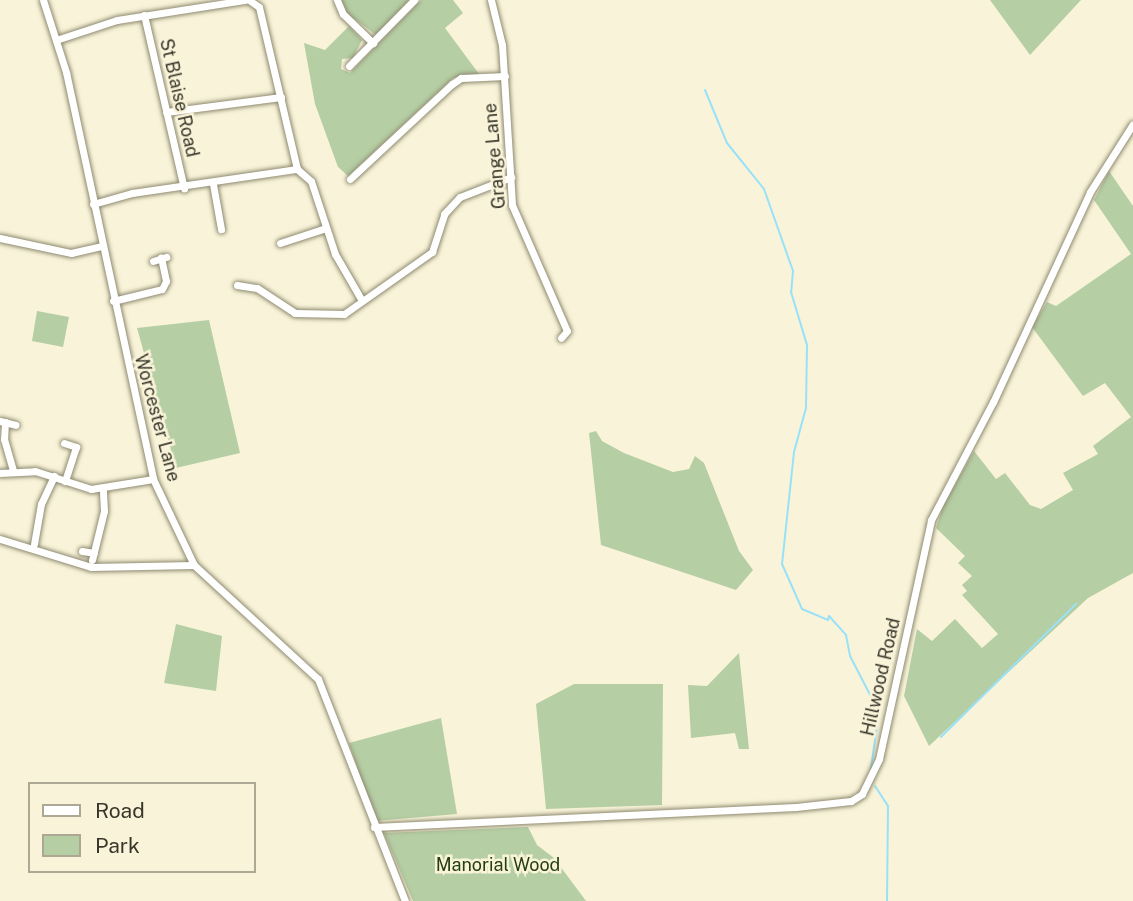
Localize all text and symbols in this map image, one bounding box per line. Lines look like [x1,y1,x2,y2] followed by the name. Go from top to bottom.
[155,37,203,159] street label: St Blaise Road
[480,102,510,210] street label: Grange Lane
[130,352,184,484] street label: Worcester Lane
[857,616,905,738] street label: Hillwood Road
[28,782,256,873] legend
[95,798,145,823] text: Road
[95,833,140,858] text: Park
[435,854,561,876] park label: Manorial Wood

